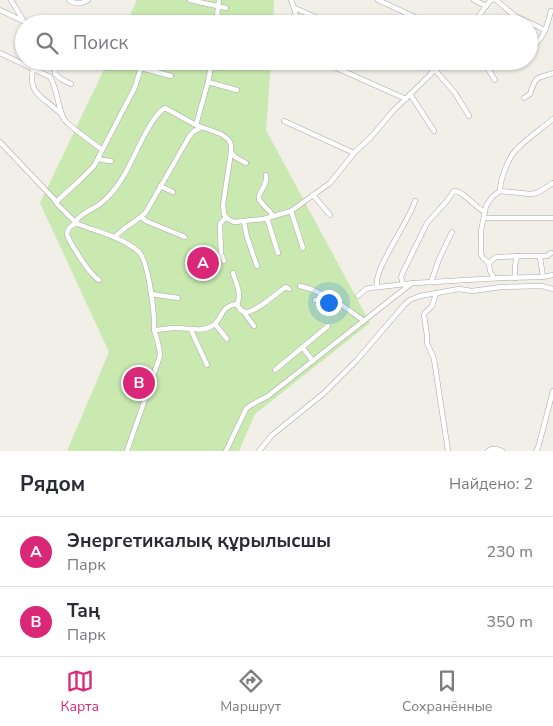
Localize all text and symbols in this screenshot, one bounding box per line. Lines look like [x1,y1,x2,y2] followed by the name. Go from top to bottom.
[15,15,538,70] search box
[33,29,61,57] icon: search
[73,30,128,56] text: Поиск
[187,244,219,282] pin: A
[316,290,342,316] your location
[123,364,155,402] pin: B
[20,470,85,498] text: Рядом
[449,473,533,495] text: Найдено: 2
[67,528,331,554] text: Энергетикалық құрылысшы
[30,541,42,563] text: A
[486,541,533,563] text: 230 m
[67,554,106,576] text: Парк
[67,598,100,624] text: Таң
[30,611,42,633] text: B
[486,611,533,633] text: 350 m
[67,624,106,646] text: Парк
[61,667,99,716] tab: Карта
[220,667,281,716] tab: Маршрут
[402,667,492,716] tab: Сохранённые

